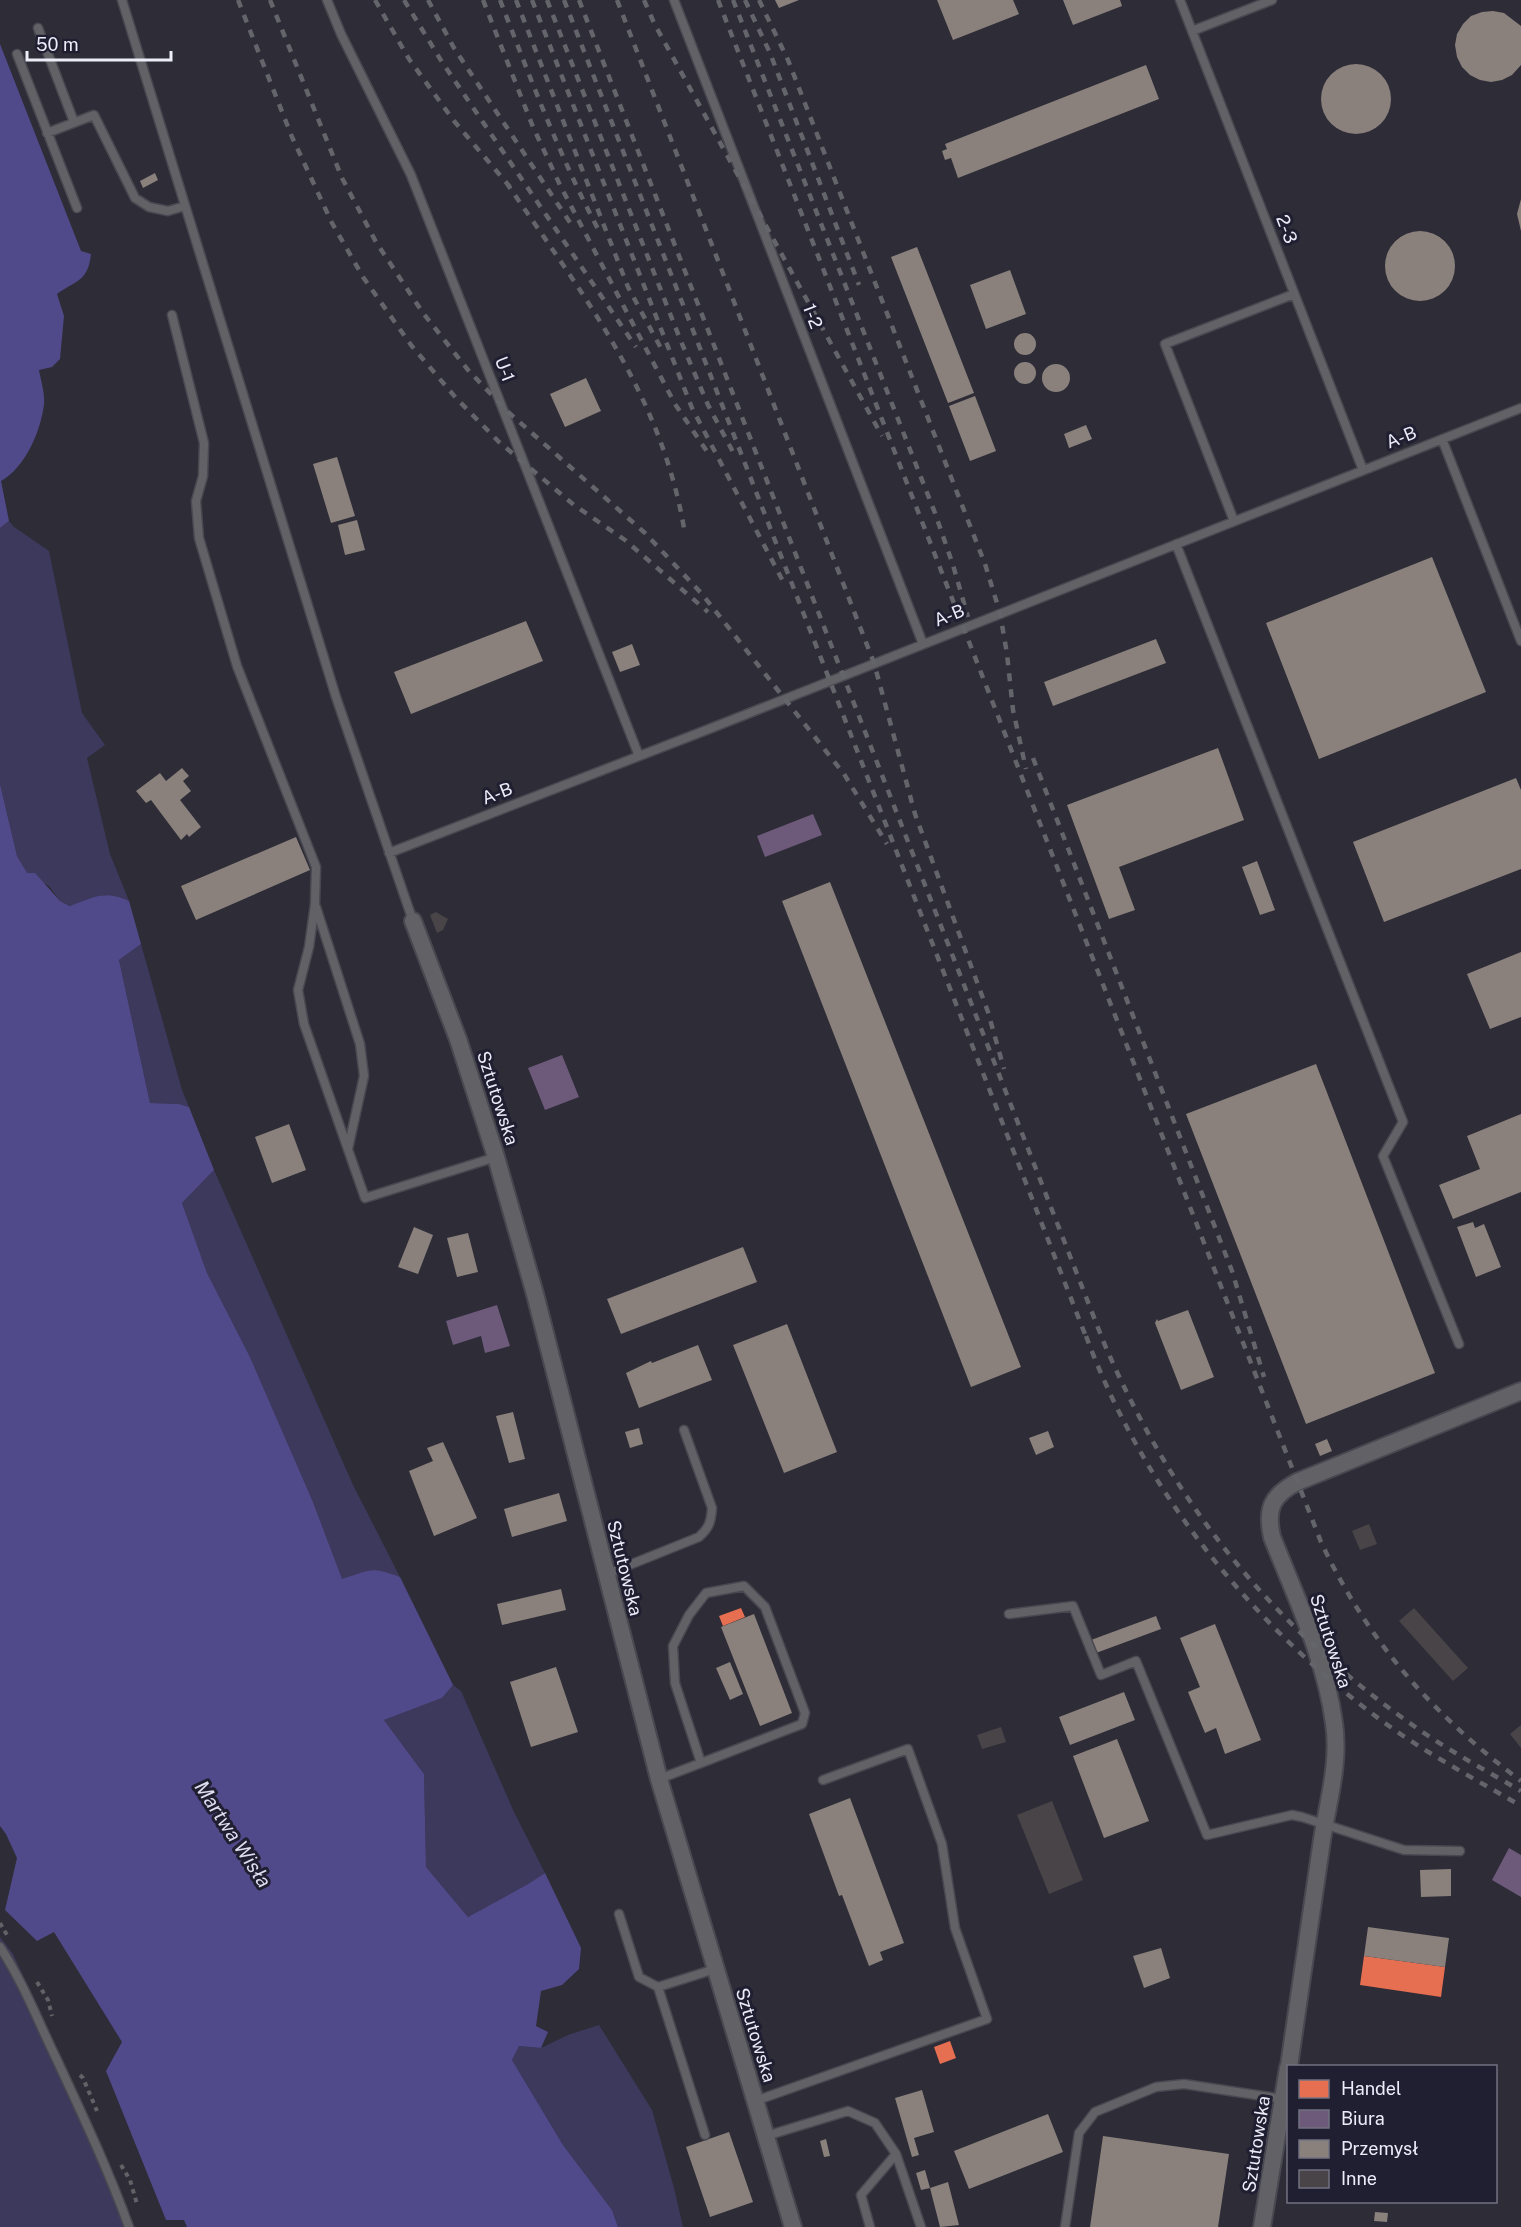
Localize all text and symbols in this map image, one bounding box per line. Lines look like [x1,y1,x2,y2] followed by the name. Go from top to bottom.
[27,24,171,62] scale bar
[36,34,79,55] text: 50 m
[1272,212,1302,246] street label: 2-3
[799,301,827,331] street label: 1-2
[491,353,519,385] street label: U-1
[1383,421,1419,453] street label: A-B
[931,599,967,631] street label: A-B
[479,778,515,808] street label: A-B
[473,1048,523,1148] street label: Sztutowska
[603,1518,647,1618] street label: Sztutowska
[1306,1591,1356,1691] street label: Sztutowska
[190,1776,276,1892] water label: Martwa Wisła
[732,1985,780,2085] street label: Sztutowska
[1287,2065,1497,2203] legend
[1341,2078,1401,2099] text: Handel
[1238,2094,1274,2194] street label: Sztutowska
[1341,2108,1385,2129] text: Biura
[1341,2138,1419,2159] text: Przemysł
[1341,2168,1377,2189] text: Inne

